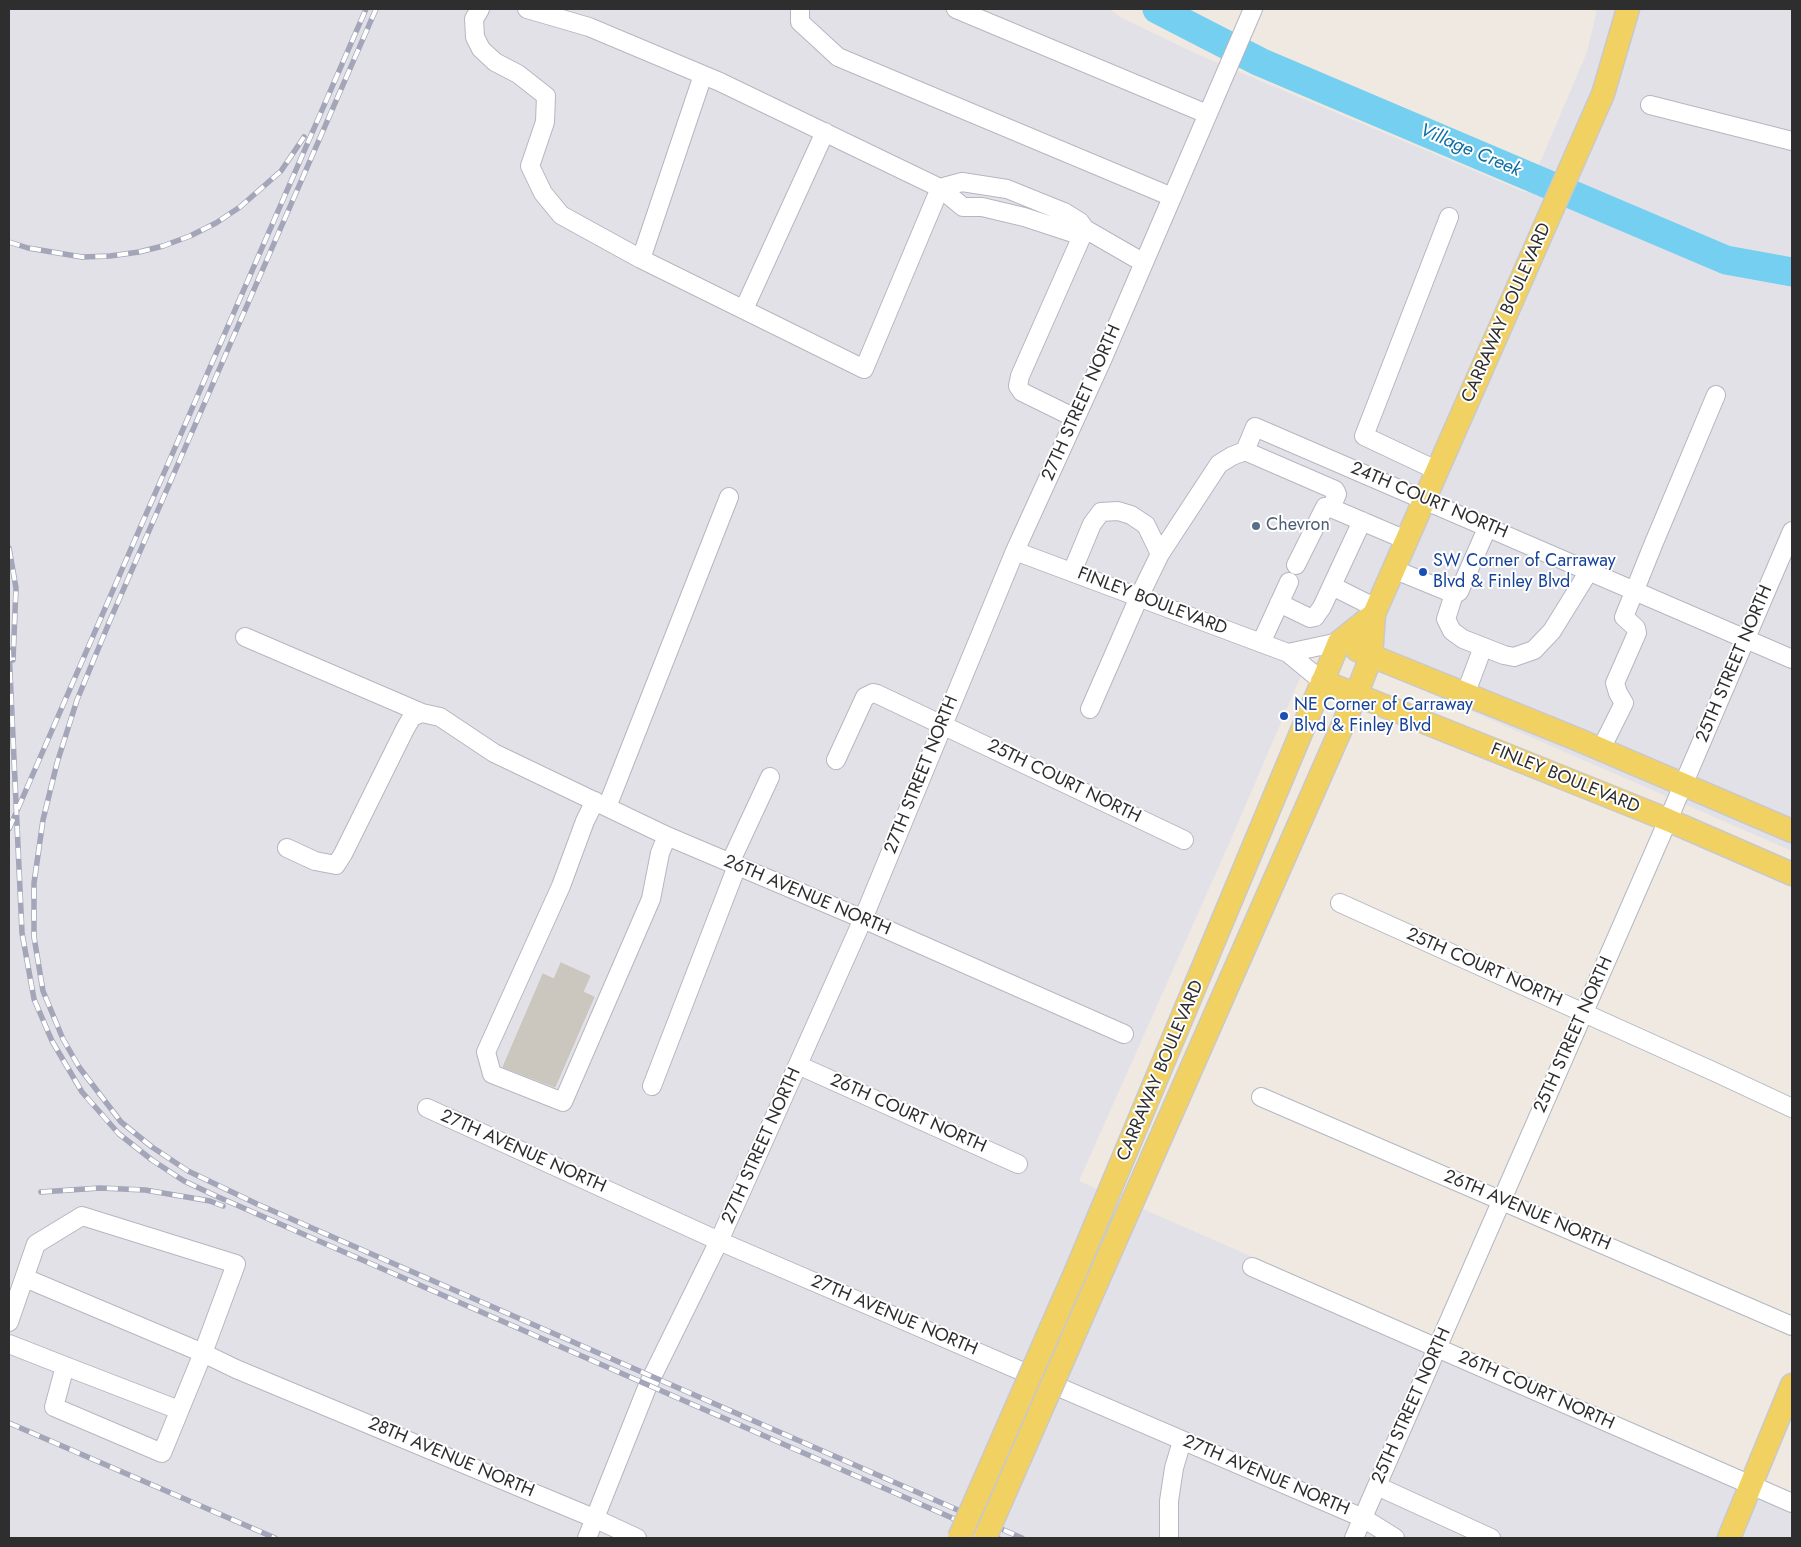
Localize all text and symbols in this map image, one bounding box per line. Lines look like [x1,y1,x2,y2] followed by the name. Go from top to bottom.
[1416,120,1524,182] water label: Village Creek
[1458,220,1556,406] street label: CARRAWAY BOULEVARD
[1038,322,1126,484] street label: 27TH STREET NORTH
[1347,458,1511,544] street label: 24TH COURT NORTH
[1266,515,1330,537] place label: Chevron
[1250,520,1262,532] marker: Chevron
[1433,551,1616,594] place label: SW Corner of Carraway Blvd & Finley Blvd
[1074,563,1230,641] street label: FINLEY BOULEVARD
[1417,566,1429,578] marker: SW Corner of Carraway Blvd & Finley Blvd
[1692,582,1778,746] street label: 25TH STREET NORTH
[880,693,964,857] street label: 27TH STREET NORTH
[1294,695,1473,738] place label: NE Corner of Carraway Blvd & Finley Blvd
[1278,710,1290,722] marker: NE Corner of Carraway Blvd & Finley Blvd
[984,735,1144,829] street label: 25TH COURT NORTH
[1487,739,1643,819] street label: FINLEY BOULEVARD
[720,851,894,941] street label: 26TH AVENUE NORTH
[1403,924,1565,1012] street label: 25TH COURT NORTH
[1530,954,1618,1116] street label: 25TH STREET NORTH
[1113,977,1209,1165] street label: CARRAWAY BOULEVARD
[718,1065,806,1227] street label: 27TH STREET NORTH
[827,1070,989,1158] street label: 26TH COURT NORTH
[437,1106,609,1198] street label: 27TH AVENUE NORTH
[1440,1166,1614,1256] street label: 26TH AVENUE NORTH
[807,1271,981,1361] street label: 27TH AVENUE NORTH
[1368,1325,1456,1487] street label: 25TH STREET NORTH
[1455,1347,1617,1435] street label: 26TH COURT NORTH
[365,1413,537,1503] street label: 28TH AVENUE NORTH
[1179,1431,1353,1521] street label: 27TH AVENUE NORTH

